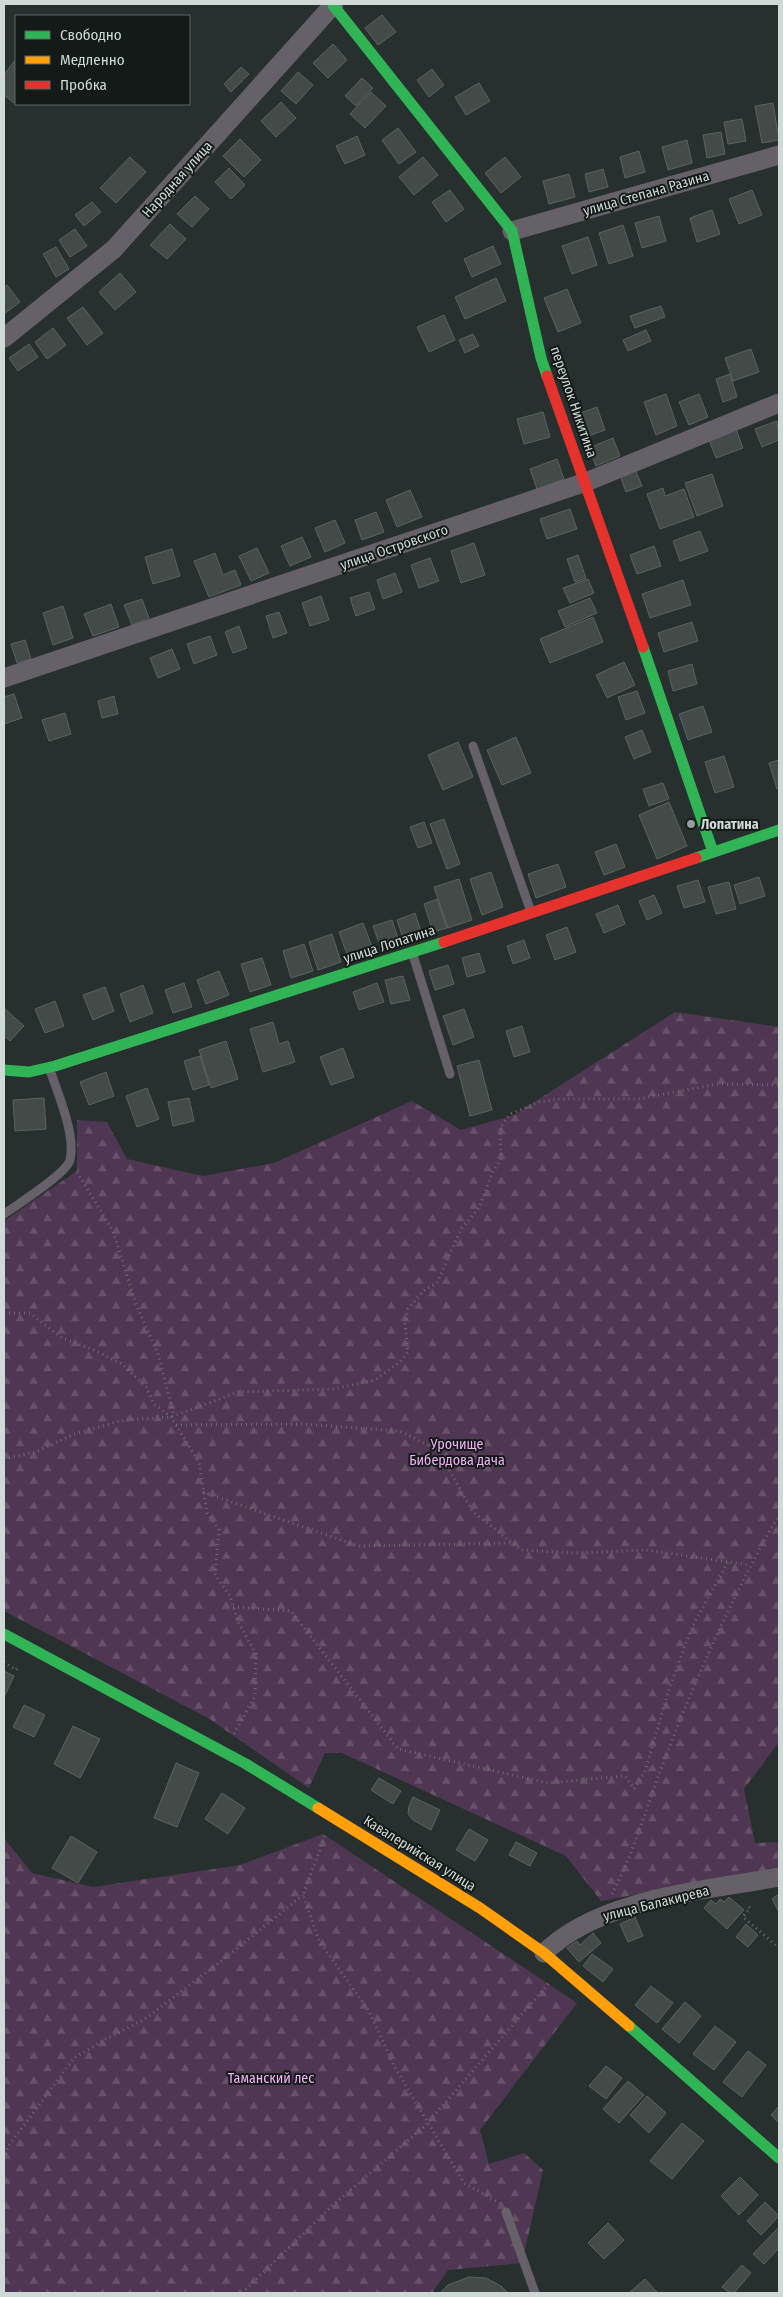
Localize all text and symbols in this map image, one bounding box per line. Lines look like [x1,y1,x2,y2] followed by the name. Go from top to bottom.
[15,15,190,105] legend
[60,26,122,44] text: Свободно
[60,51,125,69] text: Медленно
[60,76,107,94] text: Пробка
[139,138,216,221] street label: Народная улица
[581,167,711,220] street label: улица Степана Разина
[546,344,601,460] street label: переулок Никитина
[338,521,450,574] street label: улица Островского
[701,816,759,833] place label: Лопатина
[685,818,697,830] marker: Лопатина
[341,922,437,967] street label: улица Лопатина
[409,1436,505,1469] park label: Урочище Бибердова дача
[360,1812,479,1895] street label: Кавалерийская улица
[601,1882,711,1925] street label: улица Балакирева
[228,2070,314,2087] park label: Таманский лес

